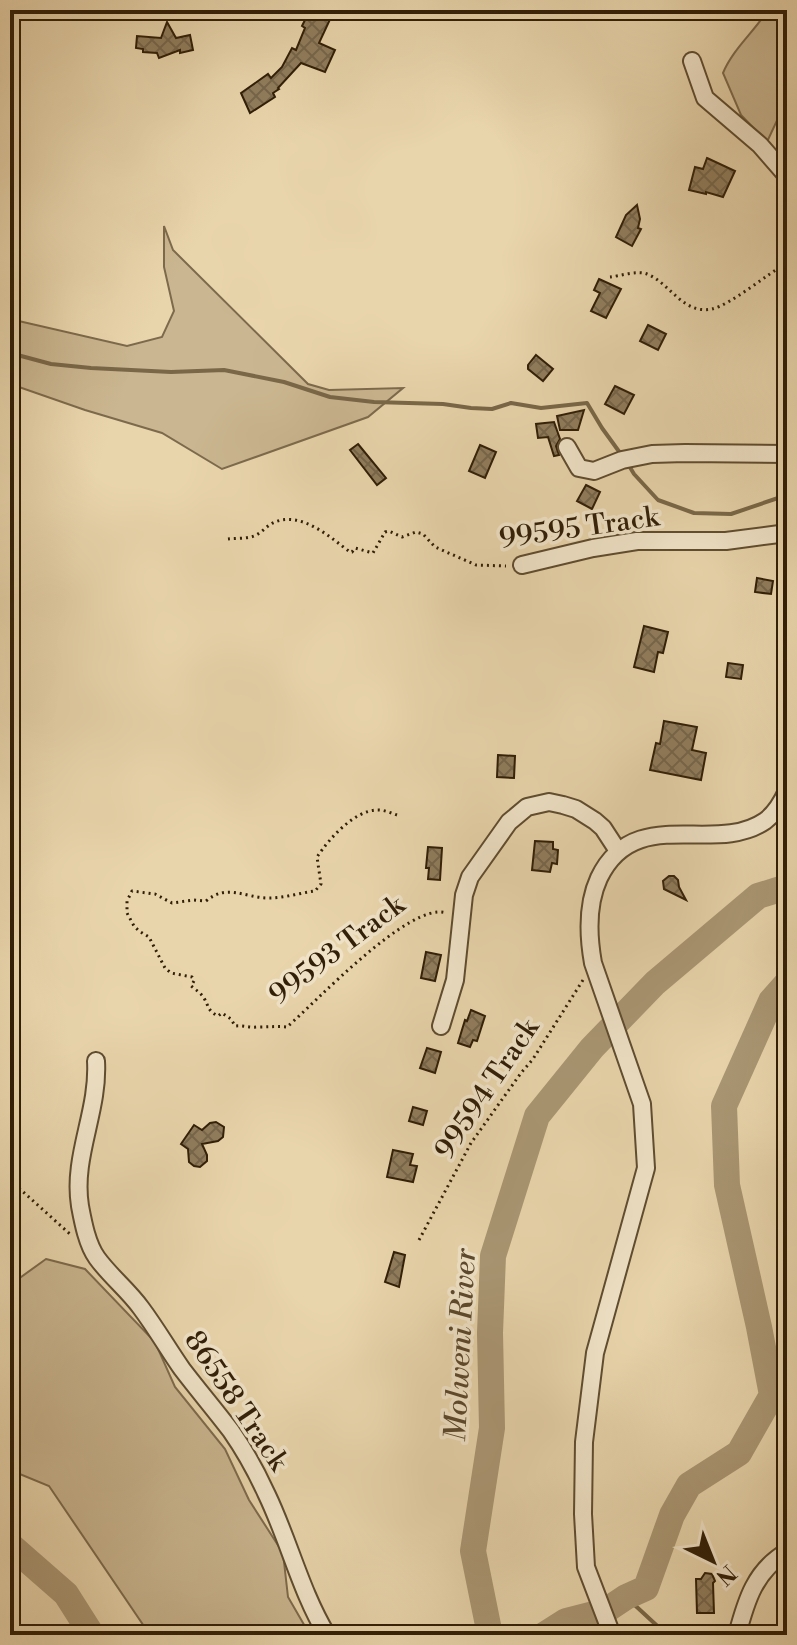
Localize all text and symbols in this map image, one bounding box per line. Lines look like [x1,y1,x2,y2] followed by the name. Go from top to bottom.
[497,499,662,557] street label: 99595 Track
[262,887,413,1012] street label: 99593 Track
[427,1011,548,1166] street label: 99594 Track
[437,1246,485,1443] water label: Molweni River
[176,1324,296,1479] street label: 86558 Track
[673,1521,753,1601] north arrow
[710,1559,741,1591] text: N

